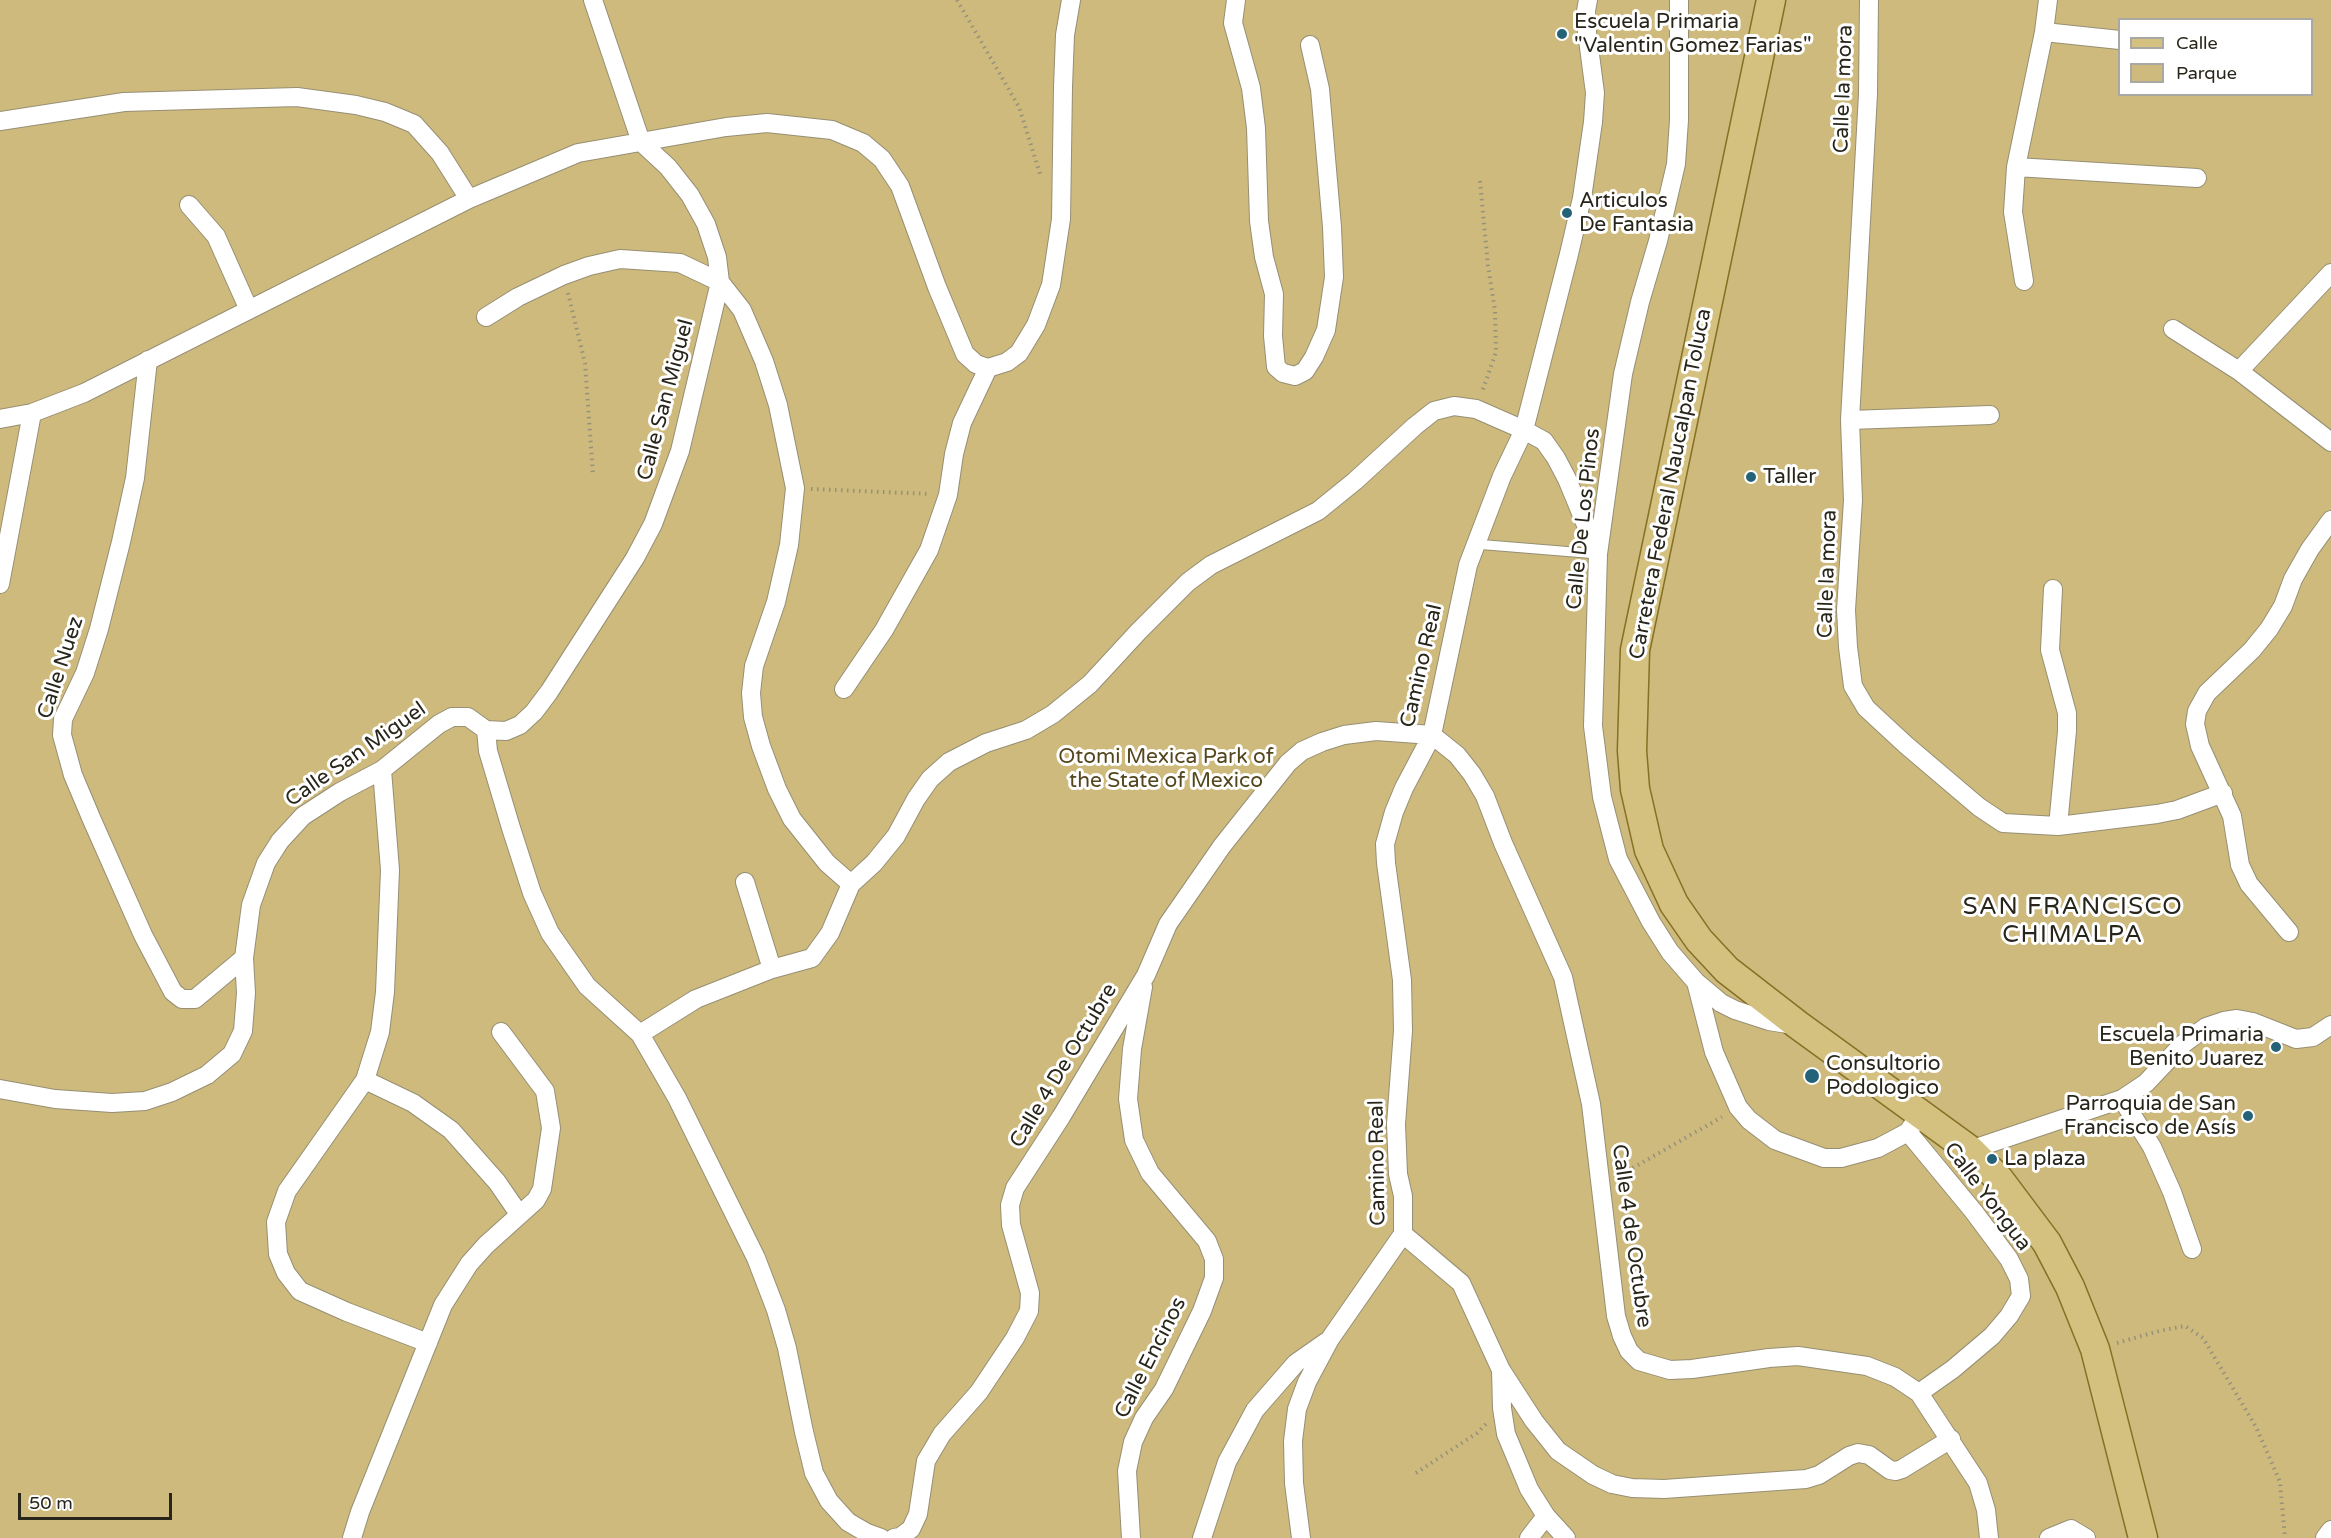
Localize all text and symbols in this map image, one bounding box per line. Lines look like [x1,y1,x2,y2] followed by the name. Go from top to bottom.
[1574,9,1812,59] place label: Escuela Primaria "Valentin Gomez Farias"
[2118,18,2313,96] legend
[1829,24,1859,154] street label: Calle la mora
[1555,27,1569,41] marker: Escuela Primaria "Valentin Gomez Farias"
[2176,32,2218,54] text: Calle
[2176,62,2237,84] text: Parque
[1579,188,1694,238] place label: Articulos De Fantasia
[1560,206,1574,220] marker: Articulos De Fantasia
[1625,307,1717,661] street label: Carretera Federal Naucalpan Toluca
[632,317,700,483] street label: Calle San Miguel
[1562,427,1606,611] street label: Calle De Los Pinos
[1763,464,1816,490] place label: Taller
[1744,470,1758,484] marker: Taller
[1813,509,1843,639] street label: Calle la mora
[1396,602,1448,730] street label: Camino Real
[33,614,89,722] street label: Calle Nuez
[281,697,431,813] street label: Calle San Miguel
[1058,744,1274,794] park label: Otomi Mexica Park of the State of Mexico
[1963,894,2183,950] district label: SAN FRANCISCO CHIMALPA
[1005,979,1123,1153] street label: Calle 4 De Octubre
[2099,1022,2264,1072] place label: Escuela Primaria Benito Juarez
[2269,1040,2283,1054] marker: Escuela Primaria Benito Juarez
[1826,1051,1941,1101] place label: Consultorio Podologico
[1803,1067,1821,1085] marker: Consultorio Podologico
[2064,1091,2236,1141] place label: Parroquia de San Francisco de Asís
[1364,1100,1392,1226] street label: Camino Real
[2241,1109,2255,1123] marker: Parroquia de San Francisco de Asís
[1938,1138,2036,1256] street label: Calle Yongua
[1606,1143,1656,1329] street label: Calle 4 de Octubre
[2004,1146,2086,1172] place label: La plaza
[1985,1152,1999,1166] marker: La plaza
[1110,1293,1192,1423] street label: Calle Encinos
[21,1481,176,1519] scale bar
[29,1492,73,1514] text: 50 m

